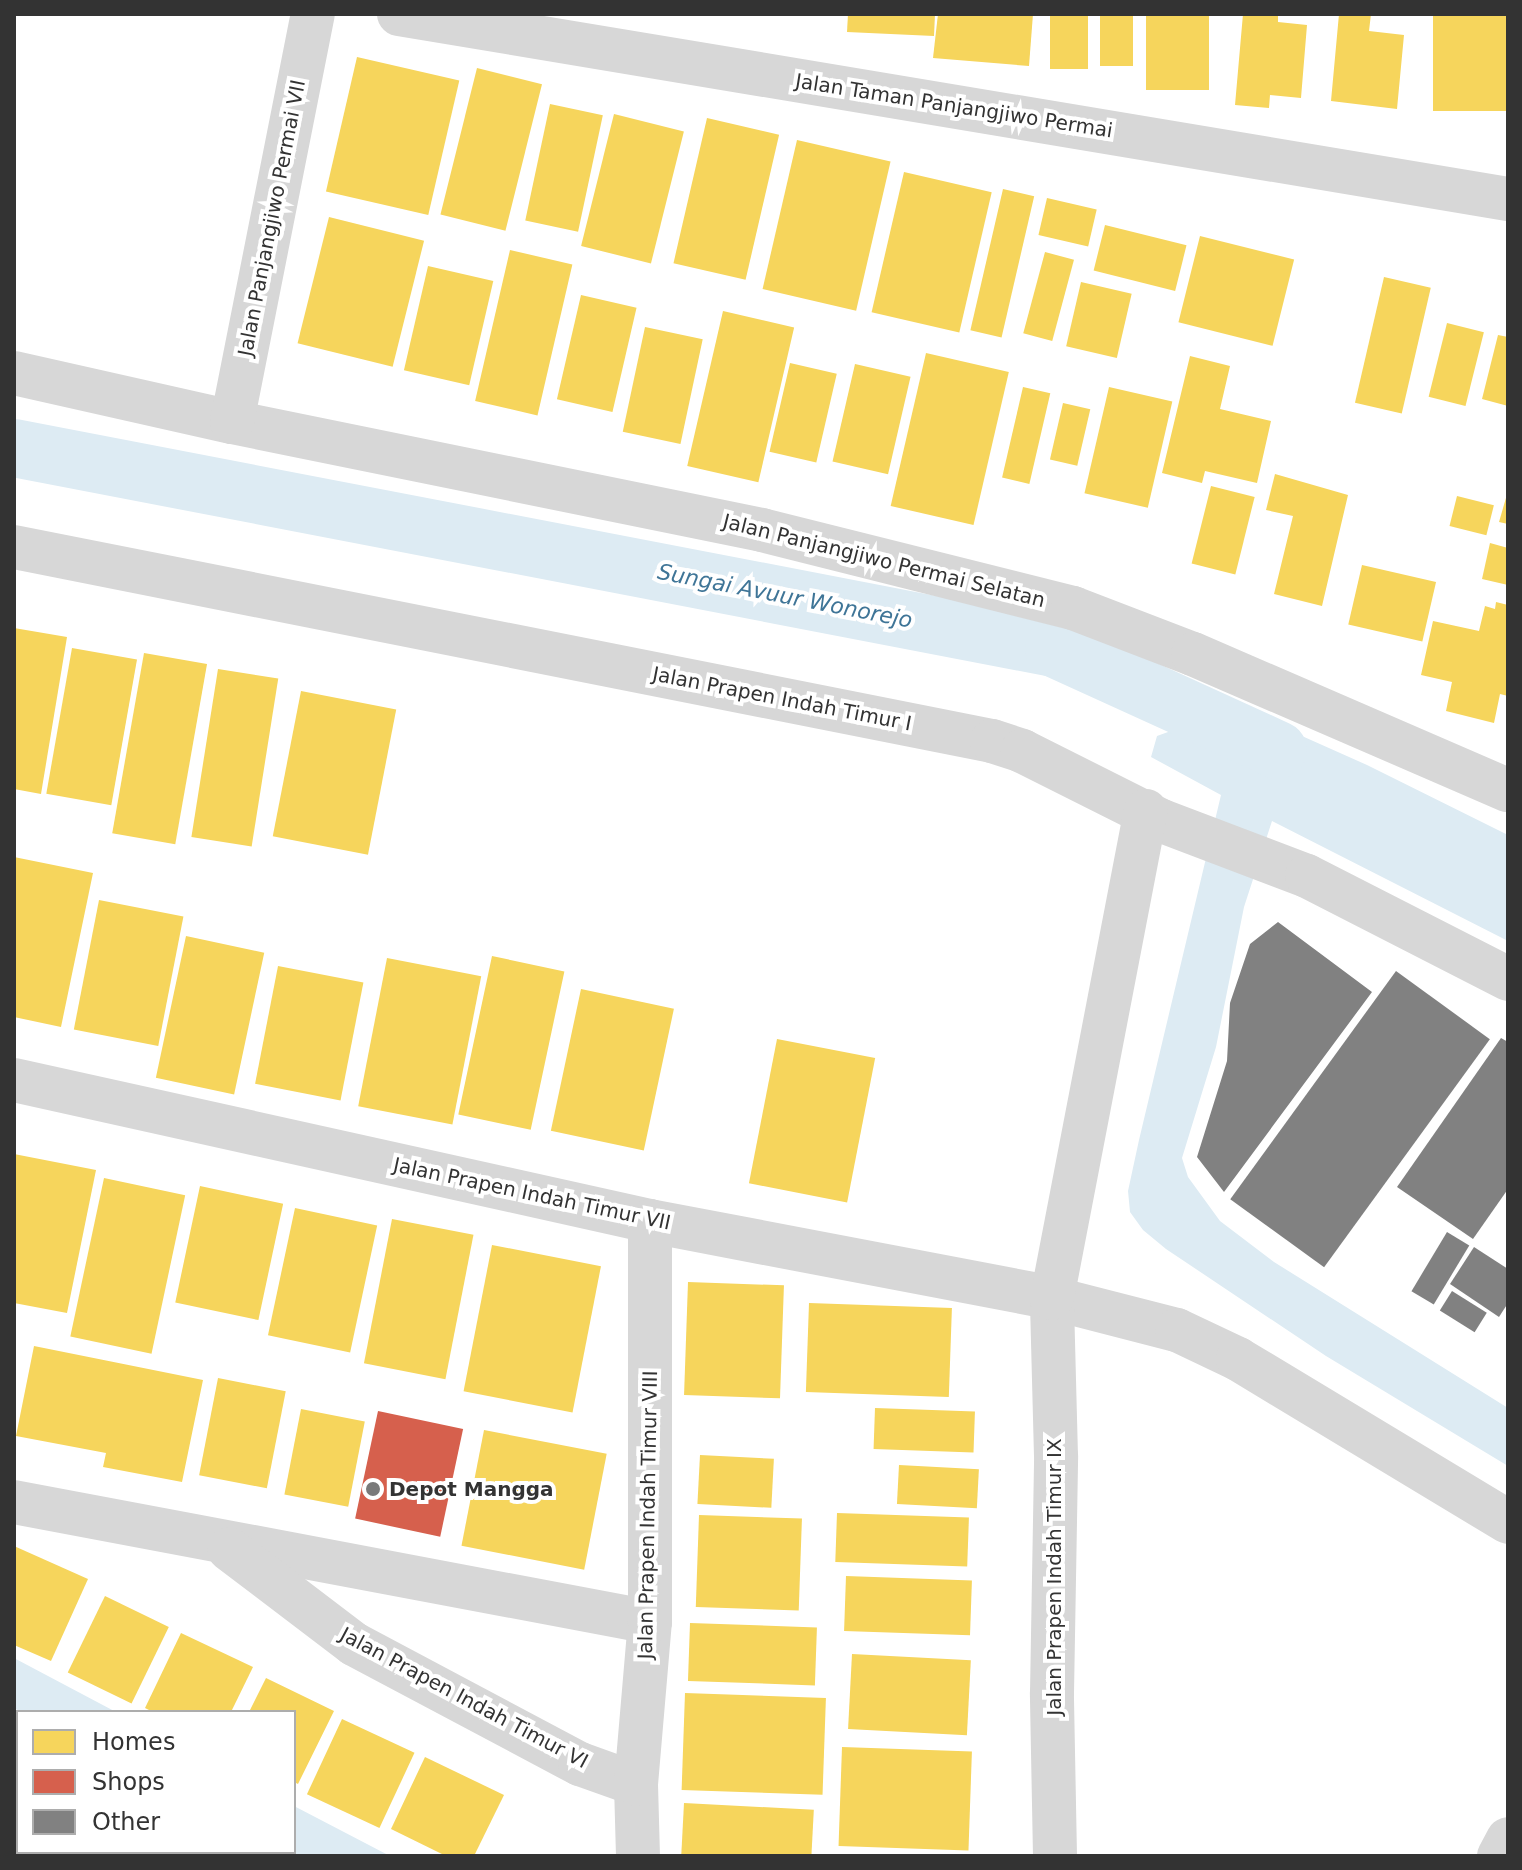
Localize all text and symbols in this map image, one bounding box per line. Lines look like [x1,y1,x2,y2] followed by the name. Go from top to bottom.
[794,69,1114,143] street label: Jalan Taman Panjangjiwo Permai
[233,78,311,358] street label: Jalan Panjangjiwo Permai VII
[720,509,1048,613] street label: Jalan Panjangjiwo Permai Selatan
[655,558,915,634] water label: Sungai Avuur Wonorejo
[650,662,914,736] street label: Jalan Prapen Indah Timur I
[391,1153,673,1235] street label: Jalan Prapen Indah Timur VII
[633,1370,663,1660] street label: Jalan Prapen Indah Timur VIII
[1042,1438,1066,1716] street label: Jalan Prapen Indah Timur IX
[389,1477,554,1501] place label: Depot Mangga
[364,1480,382,1498] marker: Depot Mangga
[336,1622,592,1774] street label: Jalan Prapen Indah Timur VI
[16,1710,296,1854] legend
[92,1728,175,1756] text: Homes
[92,1768,165,1796] text: Shops
[92,1808,160,1836] text: Other

